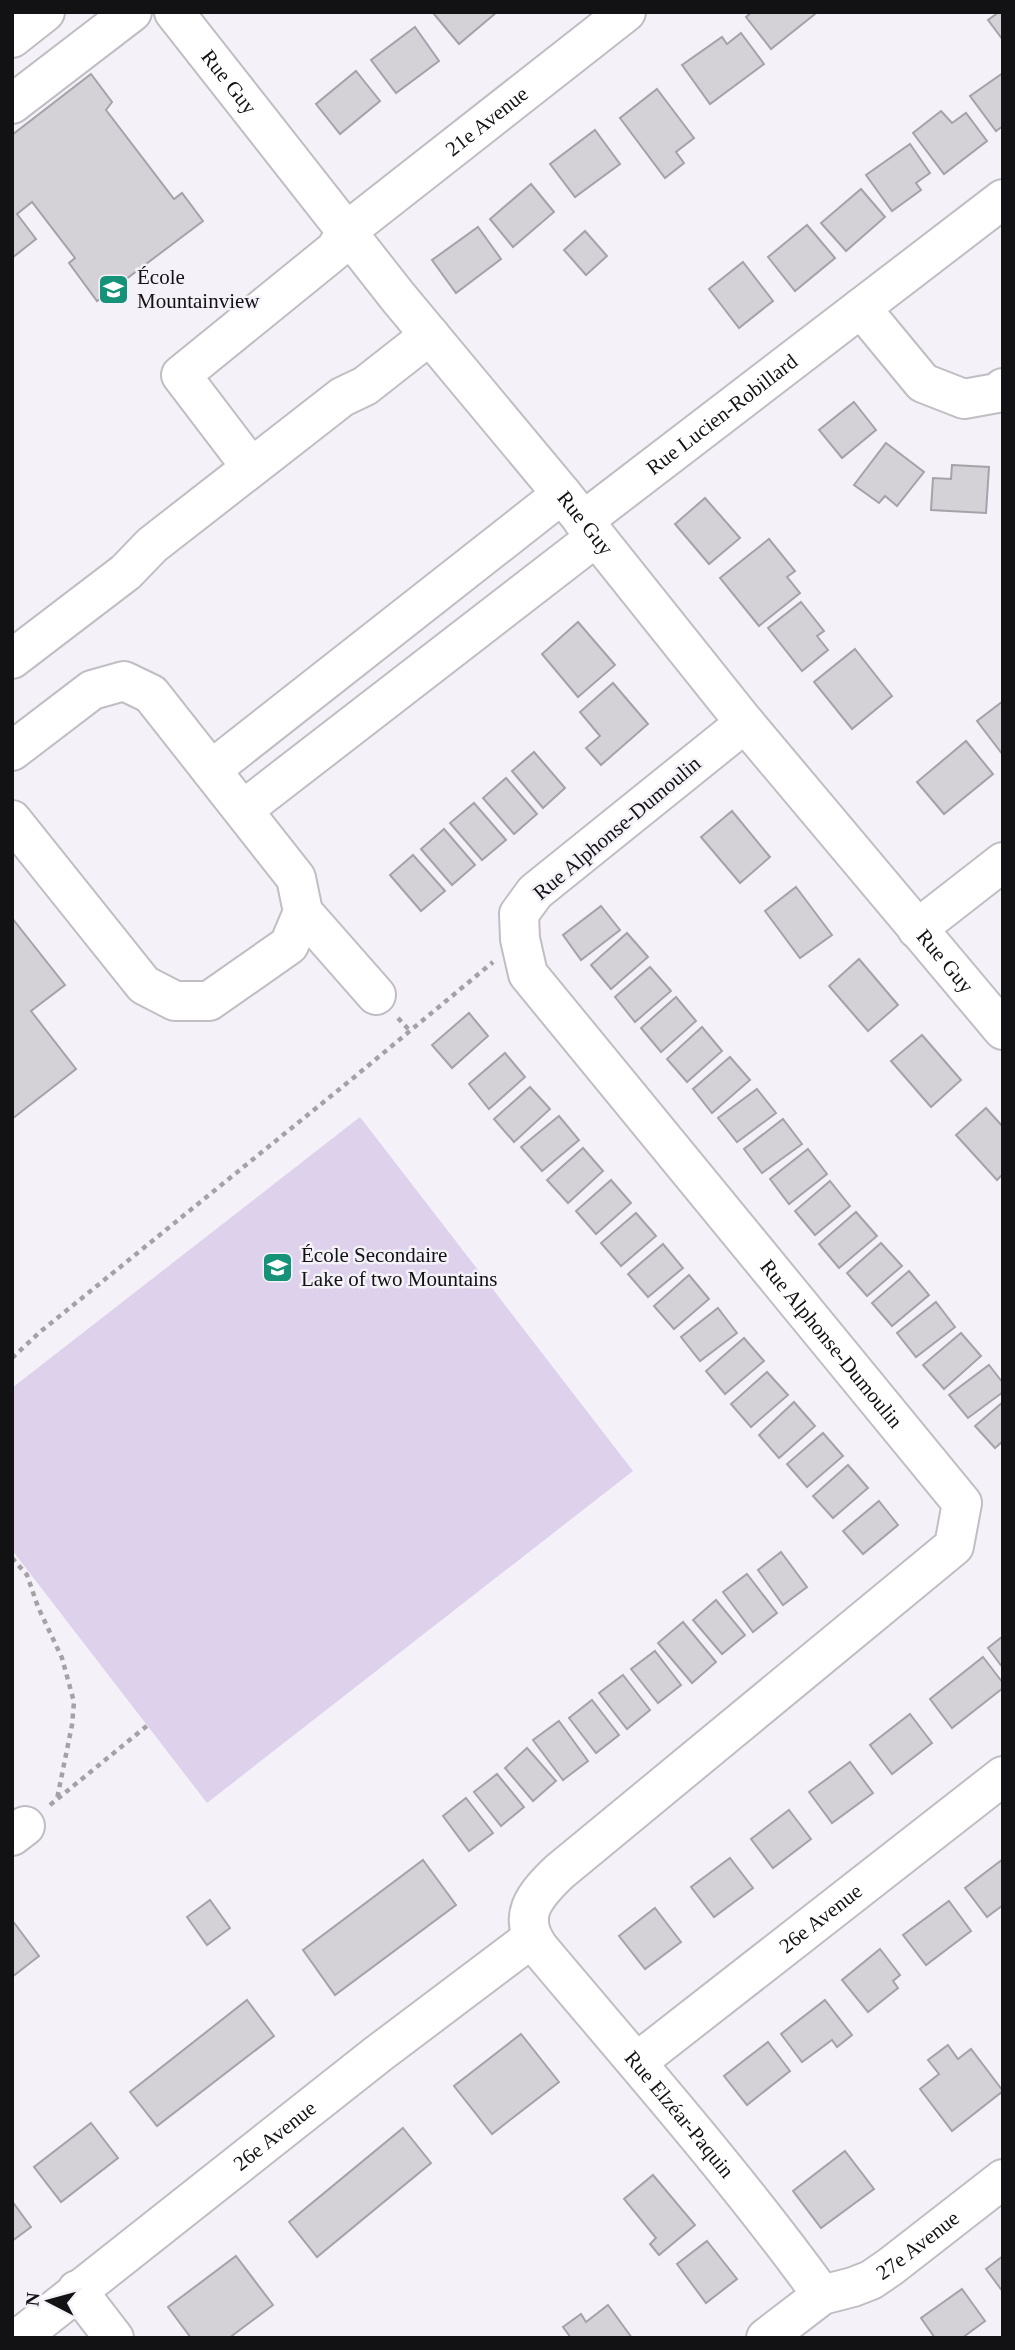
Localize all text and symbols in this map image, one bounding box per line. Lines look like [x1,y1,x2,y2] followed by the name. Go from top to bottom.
[196,45,262,119] street label: Rue Guy
[441,82,533,161] street label: 21e Avenue
[137,265,260,313] place label: École Mountainview
[97,272,131,306] school or university icon: École Mountainview
[642,349,803,480] street label: Rue Lucien-Robillard
[552,486,618,560] street label: Rue Guy
[529,751,706,905] street label: Rue Alphonse-Dumoulin
[912,925,979,998] street label: Rue Guy
[301,1243,498,1291] place label: École Secondaire Lake of two Mountains
[261,1250,295,1284] school or university icon: École Secondaire Lake of two Mountains
[755,1255,908,1433] street label: Rue Alphonse-Dumoulin
[775,1879,867,1958] street label: 26e Avenue
[620,2046,739,2183] street label: Rue Elzéar-Paquin
[229,2096,321,2176] street label: 26e Avenue
[872,2206,964,2285] street label: 27e Avenue
[14,2266,84,2336] north arrow
[21,2291,44,2307] text: N

